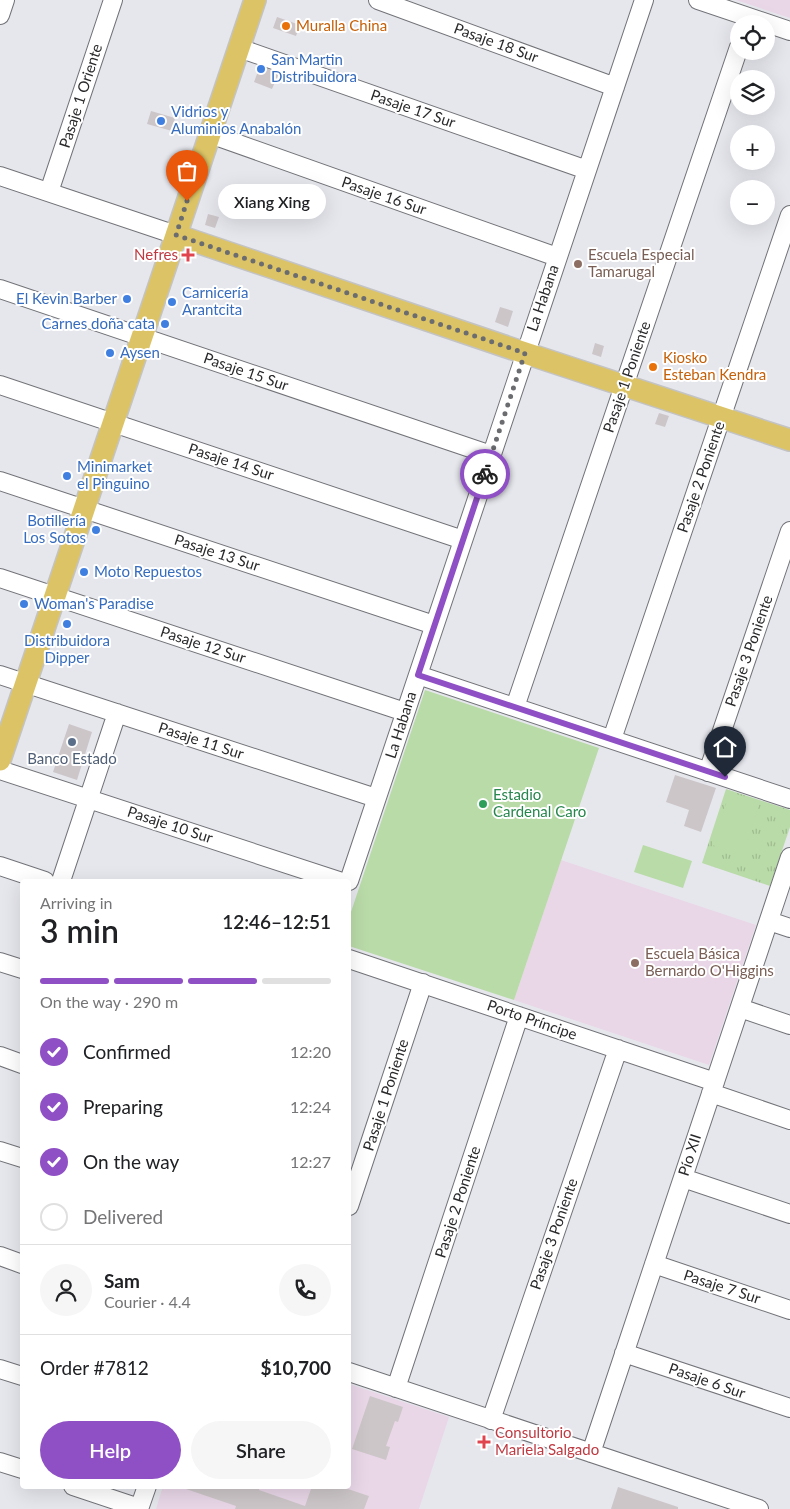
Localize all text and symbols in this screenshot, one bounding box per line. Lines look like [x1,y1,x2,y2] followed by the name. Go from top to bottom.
[730,15,775,225] map controls
[730,15,775,60] button: locate
[296,16,387,34] place label: Muralla China
[452,18,542,66] street label: Pasaje 18 Sur
[280,20,292,32] marker: Muralla China
[55,41,105,150] street label: Pasaje 1 Oriente
[271,50,357,85] place label: San Martin Distribuidora
[255,63,267,75] marker: San Martin Distribuidora
[730,70,775,115] button: layers
[369,85,459,131] street label: Pasaje 17 Sur
[171,102,302,137] place label: Vidrios y Aluminios Anabalón
[155,115,167,127] marker: Vidrios y Aluminios Anabalón
[730,125,775,170] button: +
[166,150,208,201] pin
[173,157,201,185] icon: bag
[340,172,430,218] street label: Pasaje 16 Sur
[730,180,775,225] button: −
[217,184,324,218] callout: Xiang Xing
[234,192,310,211] text: Xiang Xing
[134,245,178,263] place label: Nefres
[588,245,694,280] place label: Escuela Especial Tamarugal
[182,249,194,261] marker: Nefres
[572,258,584,270] marker: Escuela Especial Tamarugal
[522,262,562,333] street label: La Habana
[182,283,248,318] place label: Carnicería Arantcita
[16,289,118,307] place label: El Kevin Barber
[121,293,133,305] marker: El Kevin Barber
[166,296,178,308] marker: Carnicería Arantcita
[42,314,155,332] place label: Carnes doña cata
[159,318,171,330] marker: Carnes doña cata
[599,319,654,435] street label: Pasaje 1 Poniente
[120,343,160,361] place label: Aysen
[104,347,116,359] marker: Aysen
[202,348,292,394] street label: Pasaje 15 Sur
[663,348,766,383] place label: Kiosko Esteban Kendra
[647,361,659,373] marker: Kiosko Esteban Kendra
[673,419,728,535] street label: Pasaje 2 Poniente
[186,439,277,483] street label: Pasaje 14 Sur
[460,449,510,499] courier
[77,457,153,492] place label: Minimarket el Pinguino
[471,460,499,488] icon: bike
[61,470,73,482] marker: Minimarket el Pinguino
[23,511,86,546] place label: Botillería Los Sotos
[90,524,102,536] marker: Botillería Los Sotos
[172,530,263,574] street label: Pasaje 13 Sur
[94,562,202,580] place label: Moto Repuestos
[78,566,90,578] marker: Moto Repuestos
[721,593,776,709] street label: Pasaje 3 Poniente
[34,594,154,612] place label: Woman's Paradise
[18,598,30,610] marker: Woman's Paradise
[61,618,73,630] marker: Distribuidora Dipper
[158,622,249,666] street label: Pasaje 12 Sur
[24,631,110,666] place label: Distribuidora Dipper
[381,689,419,760] street label: La Habana
[156,718,247,762] street label: Pasaje 11 Sur
[704,726,746,777] pin
[711,733,739,761] icon: home
[66,736,78,748] marker: Banco Estado
[27,749,117,767] place label: Banco Estado
[493,785,586,820] place label: Estadio Cardenal Caro
[477,798,489,810] marker: Estadio Cardenal Caro
[125,802,216,846] street label: Pasaje 10 Sur
[40,893,113,912] text: Arriving in
[222,910,331,933] text: 12:46–12:51
[40,911,119,950] text: 3 min
[645,944,774,979] place label: Escuela Básica Bernardo O'Higgins
[629,957,641,969] marker: Escuela Básica Bernardo O'Higgins
[40,992,178,1011] text: On the way · 290 m
[485,995,580,1043] street label: Porto Príncipe
[358,1036,412,1153] street label: Pasaje 1 Poniente
[40,1038,68,1066] icon: check
[83,1040,171,1063] text: Confirmed
[290,1042,331,1061] text: 12:20
[40,1093,68,1121] icon: check
[83,1095,163,1118] text: Preparing
[290,1097,331,1116] text: 12:24
[674,1131,704,1178] street label: Pío XII
[430,1143,484,1260] street label: Pasaje 2 Poniente
[40,1148,68,1176] icon: check
[83,1150,179,1173] text: On the way
[290,1152,331,1171] text: 12:27
[526,1176,581,1292] street label: Pasaje 3 Poniente
[83,1205,163,1228] text: Delivered
[40,1264,92,1316] button: person
[279,1264,331,1316] button: phone
[682,1265,764,1307] street label: Pasaje 7 Sur
[104,1269,140,1292] text: Sam
[104,1292,191,1311] text: Courier · 4.4
[40,1356,149,1379] text: Order #7812
[260,1356,331,1379] text: $10,700
[667,1359,749,1402] street label: Pasaje 6 Sur
[40,1421,181,1479] button: Help
[191,1421,331,1479] button: Share
[495,1423,599,1458] place label: Consultorio Mariela Salgado
[477,1435,491,1449] marker: Consultorio Mariela Salgado

